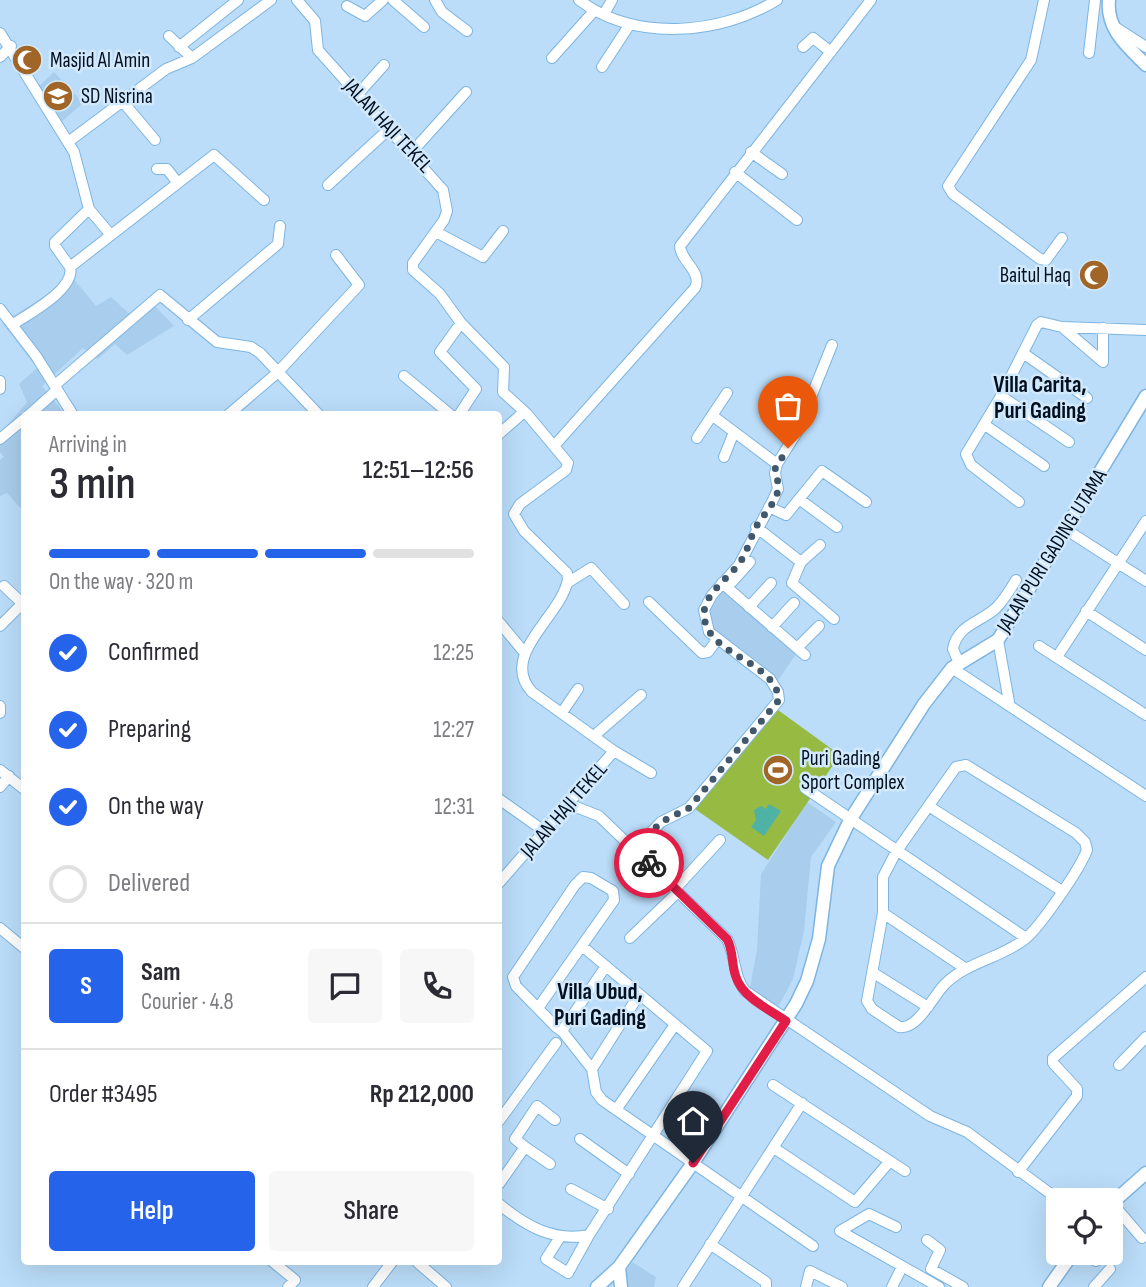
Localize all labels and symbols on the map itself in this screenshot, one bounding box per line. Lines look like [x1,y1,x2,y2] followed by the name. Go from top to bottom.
[10,43,44,77] mosque icon: Masjid Al Amin
[50,48,150,73] place label: Masjid Al Amin
[338,73,438,178] street label: JALAN HAJI TEKEL
[41,79,75,113] school or university icon: SD Nisrina
[81,84,153,109] place label: SD Nisrina
[1077,258,1111,292] mosque icon: Baitul Haq
[1000,263,1071,288] place label: Baitul Haq
[993,371,1087,425] district label: Villa Carita, Puri Gading
[758,376,818,448] pin
[991,464,1113,638] street label: JALAN PURI GADING UTAMA
[801,746,904,795] place label: Puri Gading Sport Complex
[761,753,795,787] sports icon: Puri Gading Sport Complex
[515,757,613,864] street label: JALAN HAJI TEKEL
[614,828,684,898] courier
[554,978,646,1032] district label: Villa Ubud, Puri Gading
[663,1091,723,1163] pin

